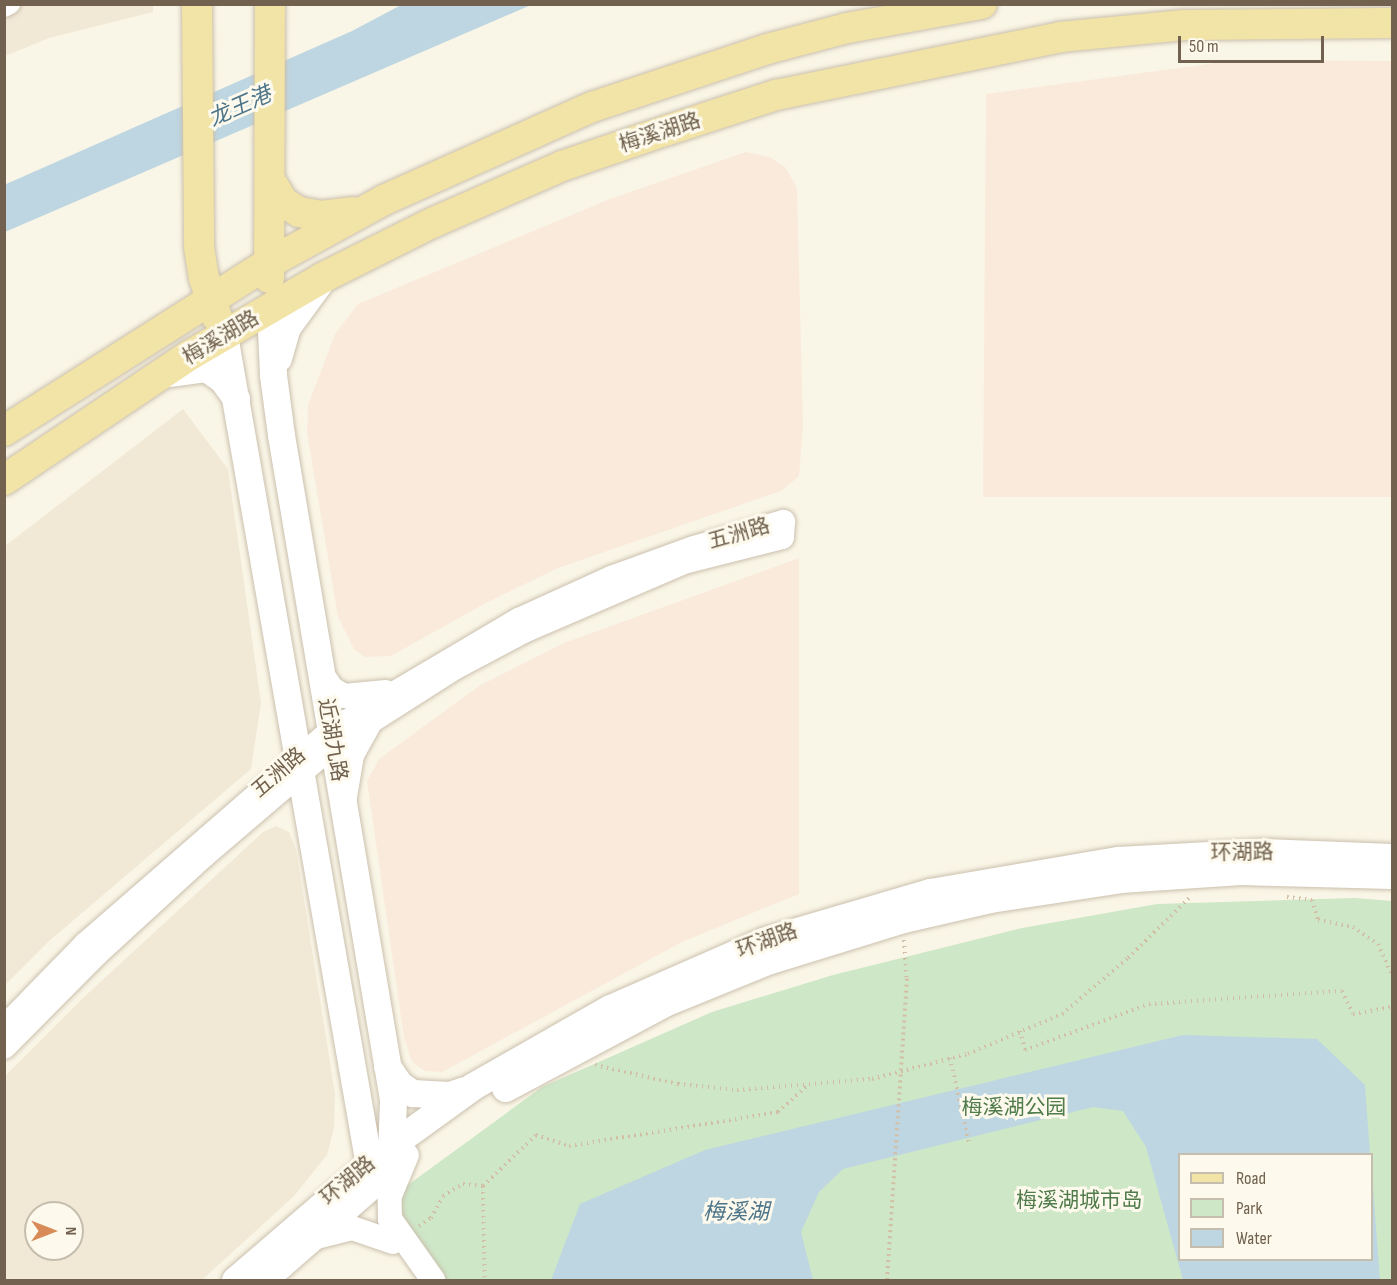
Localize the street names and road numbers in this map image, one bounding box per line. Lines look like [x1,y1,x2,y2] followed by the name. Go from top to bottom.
[616,108,704,158] street label: 梅溪湖路
[179,306,263,370] street label: 梅溪湖路
[705,513,773,555] street label: 五洲路
[312,696,352,784] street label: 近湖九路
[247,743,311,803] street label: 五洲路
[1210,840,1274,866] street label: 环湖路
[733,918,801,964] street label: 环湖路
[316,1151,380,1211] street label: 环湖路

